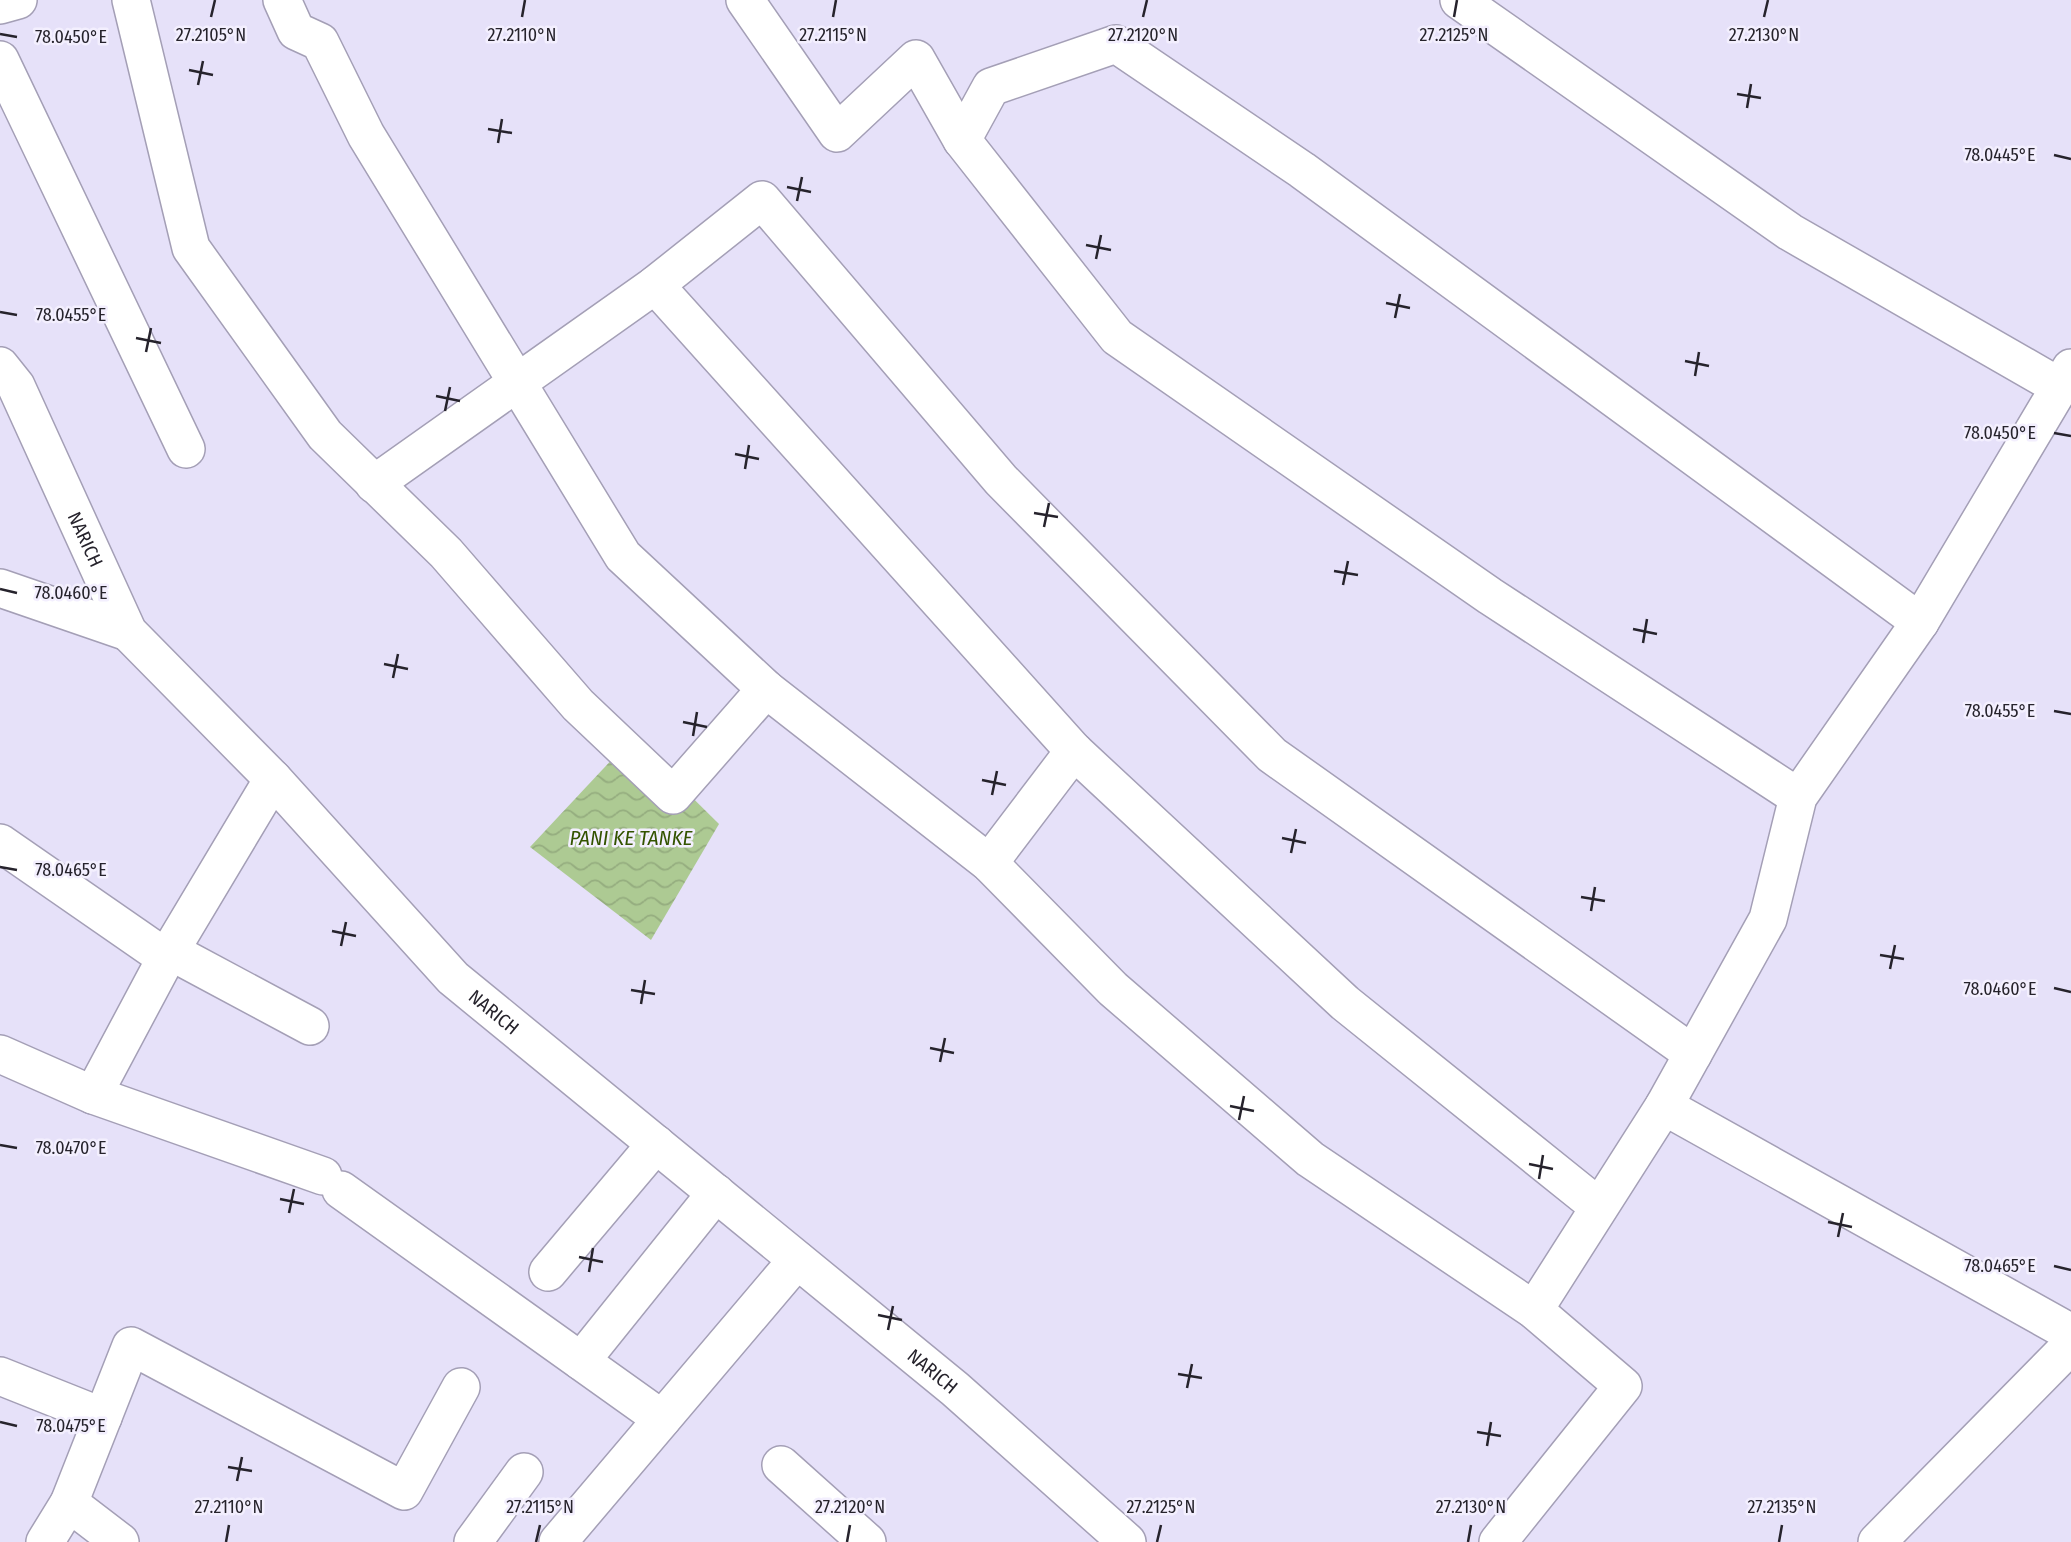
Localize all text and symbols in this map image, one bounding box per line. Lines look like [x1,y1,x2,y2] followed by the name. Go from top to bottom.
[176,24,246,46] text: 27.2105°N
[488,24,557,46] text: 27.2110°N
[799,24,867,46] text: 27.2115°N
[1108,24,1178,46] text: 27.2120°N
[1420,24,1488,46] text: 27.2125°N
[1729,24,1799,46] text: 27.2130°N
[35,26,107,48] text: 78.0450°E
[1964,144,2036,166] text: 78.0445°E
[36,304,106,326] text: 78.0455°E
[1964,422,2036,444] text: 78.0450°E
[63,508,108,571] street label: NARICH
[35,582,107,604] text: 78.0460°E
[1965,700,2035,722] text: 78.0455°E
[569,825,694,851] water label: PANI KE TANKE
[35,859,107,881] text: 78.0465°E
[1964,978,2036,1000] text: 78.0460°E
[464,985,524,1039] street label: NARICH
[36,1137,106,1159] text: 78.0470°E
[1964,1255,2036,1277] text: 78.0465°E
[903,1344,962,1399] street label: NARICH
[36,1415,106,1437] text: 78.0475°E
[195,1496,264,1518] text: 27.2110°N
[506,1496,574,1518] text: 27.2115°N
[815,1496,885,1518] text: 27.2120°N
[1127,1496,1195,1518] text: 27.2125°N
[1436,1496,1506,1518] text: 27.2130°N
[1747,1496,1817,1518] text: 27.2135°N

